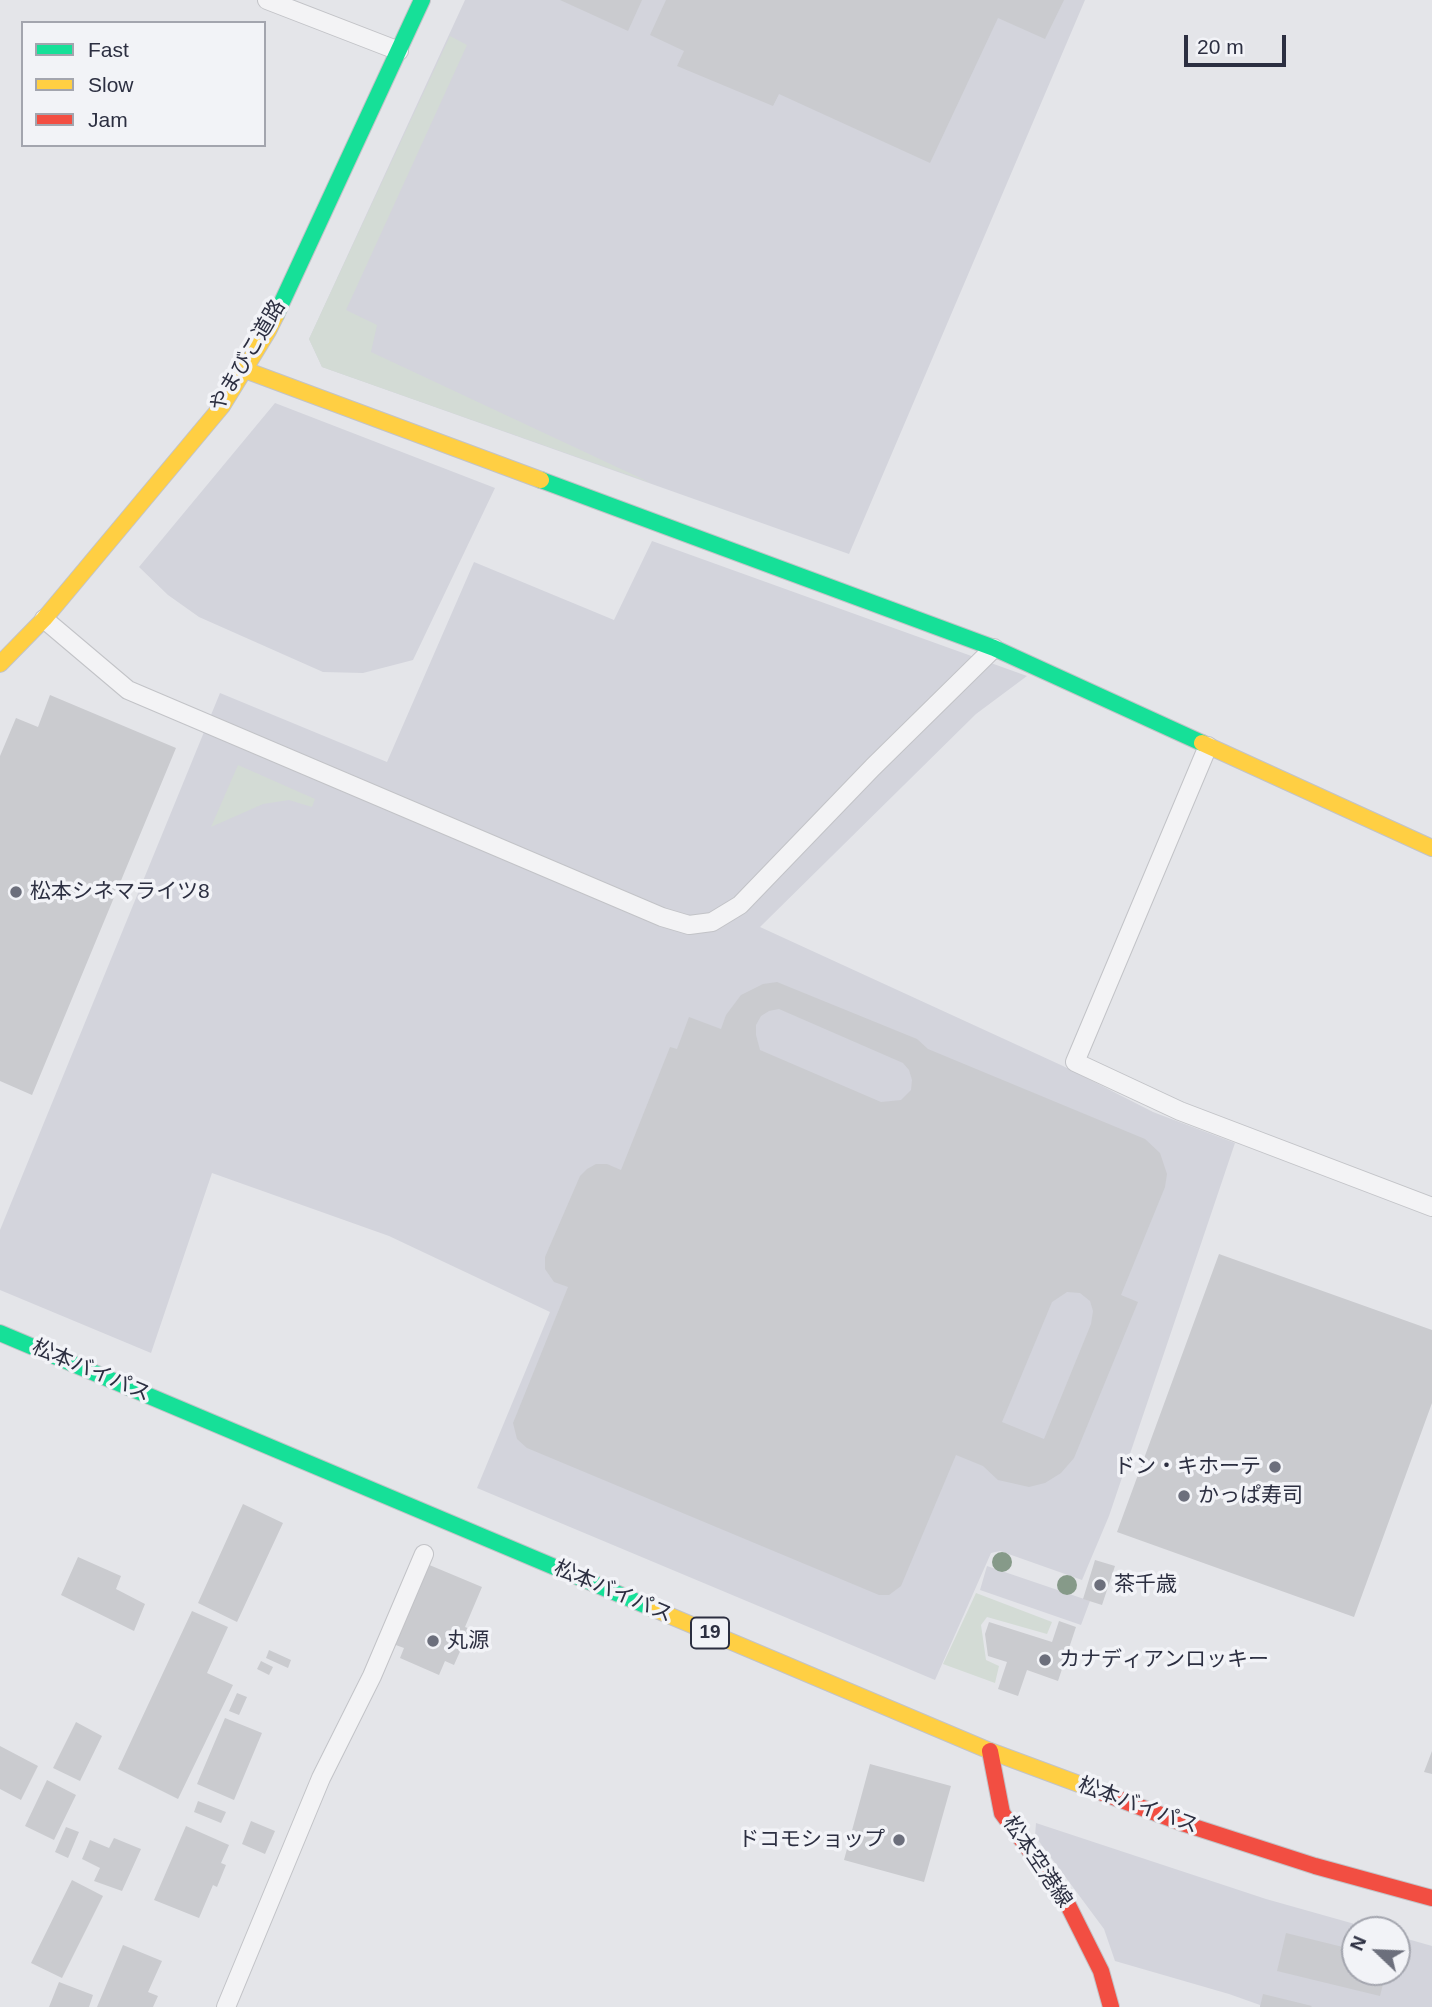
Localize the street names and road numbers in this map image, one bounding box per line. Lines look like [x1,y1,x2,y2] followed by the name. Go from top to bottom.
[205,296,291,416] street label: やまびこ道路
[28,1335,154,1407] street label: 松本バイパス
[550,1556,676,1628] street label: 松本バイパス
[691,1618,729,1648] road number: 19
[1074,1773,1202,1839] street label: 松本バイパス
[997,1811,1077,1913] street label: 松本空港線

